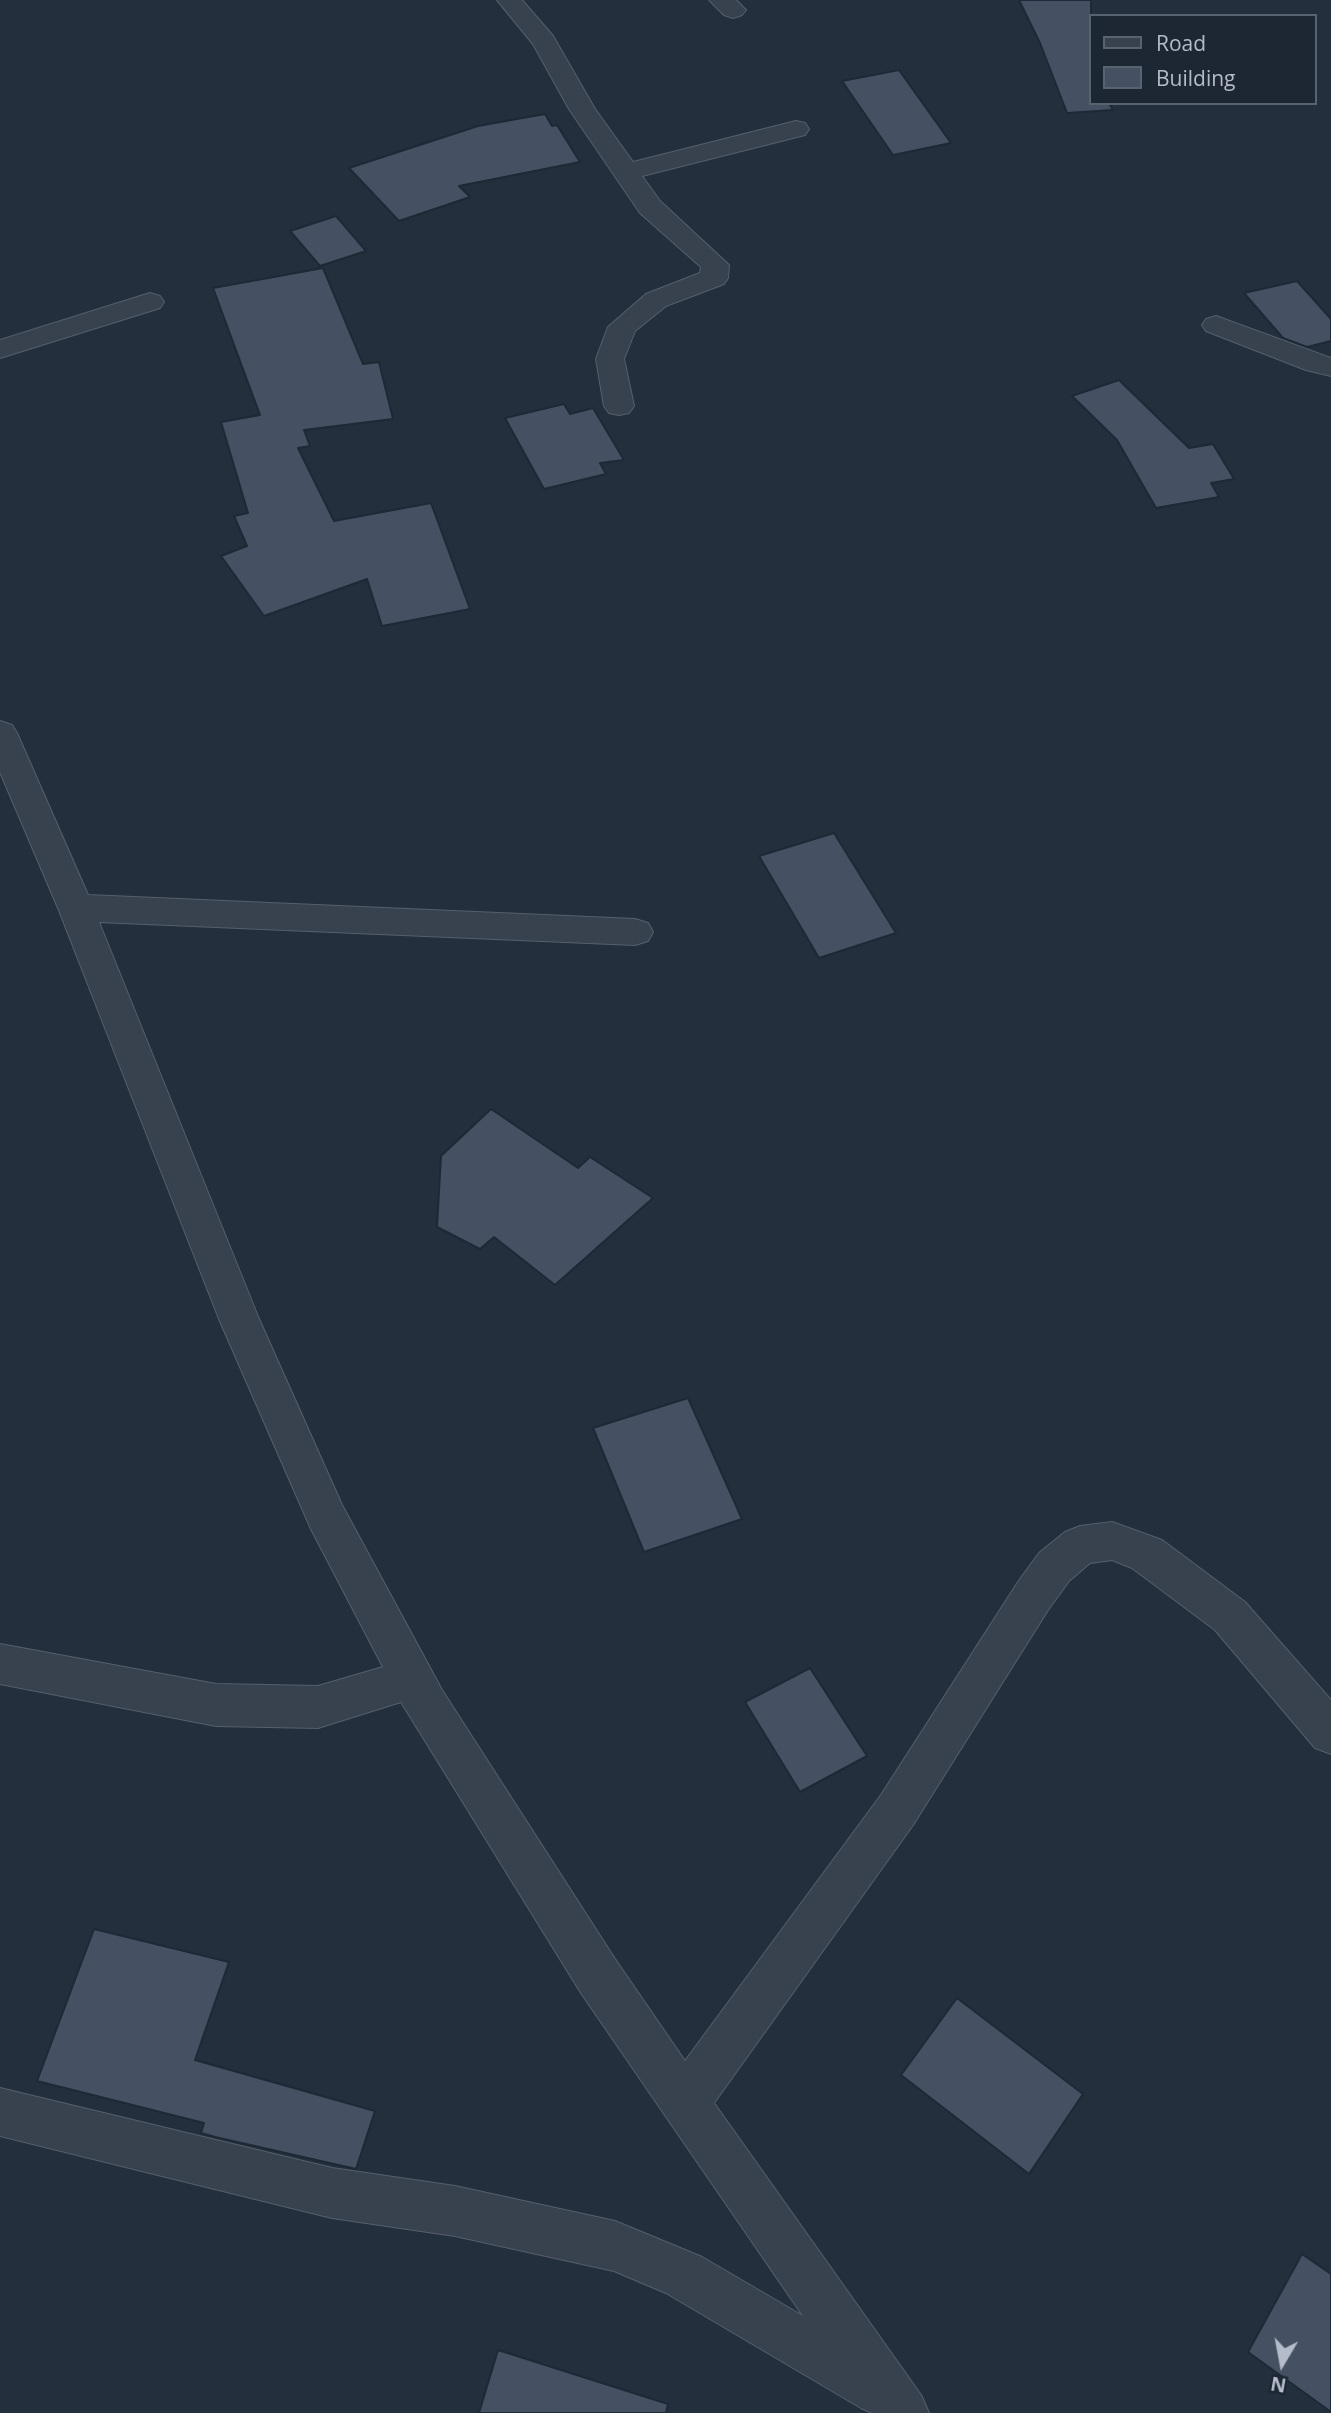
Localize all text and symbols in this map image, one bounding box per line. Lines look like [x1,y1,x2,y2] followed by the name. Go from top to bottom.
[1090,14,1317,105] legend
[1156,29,1206,57] text: Road
[1156,64,1235,92] text: Building
[1247,2329,1317,2399] north arrow
[1268,2371,1288,2399] text: N

